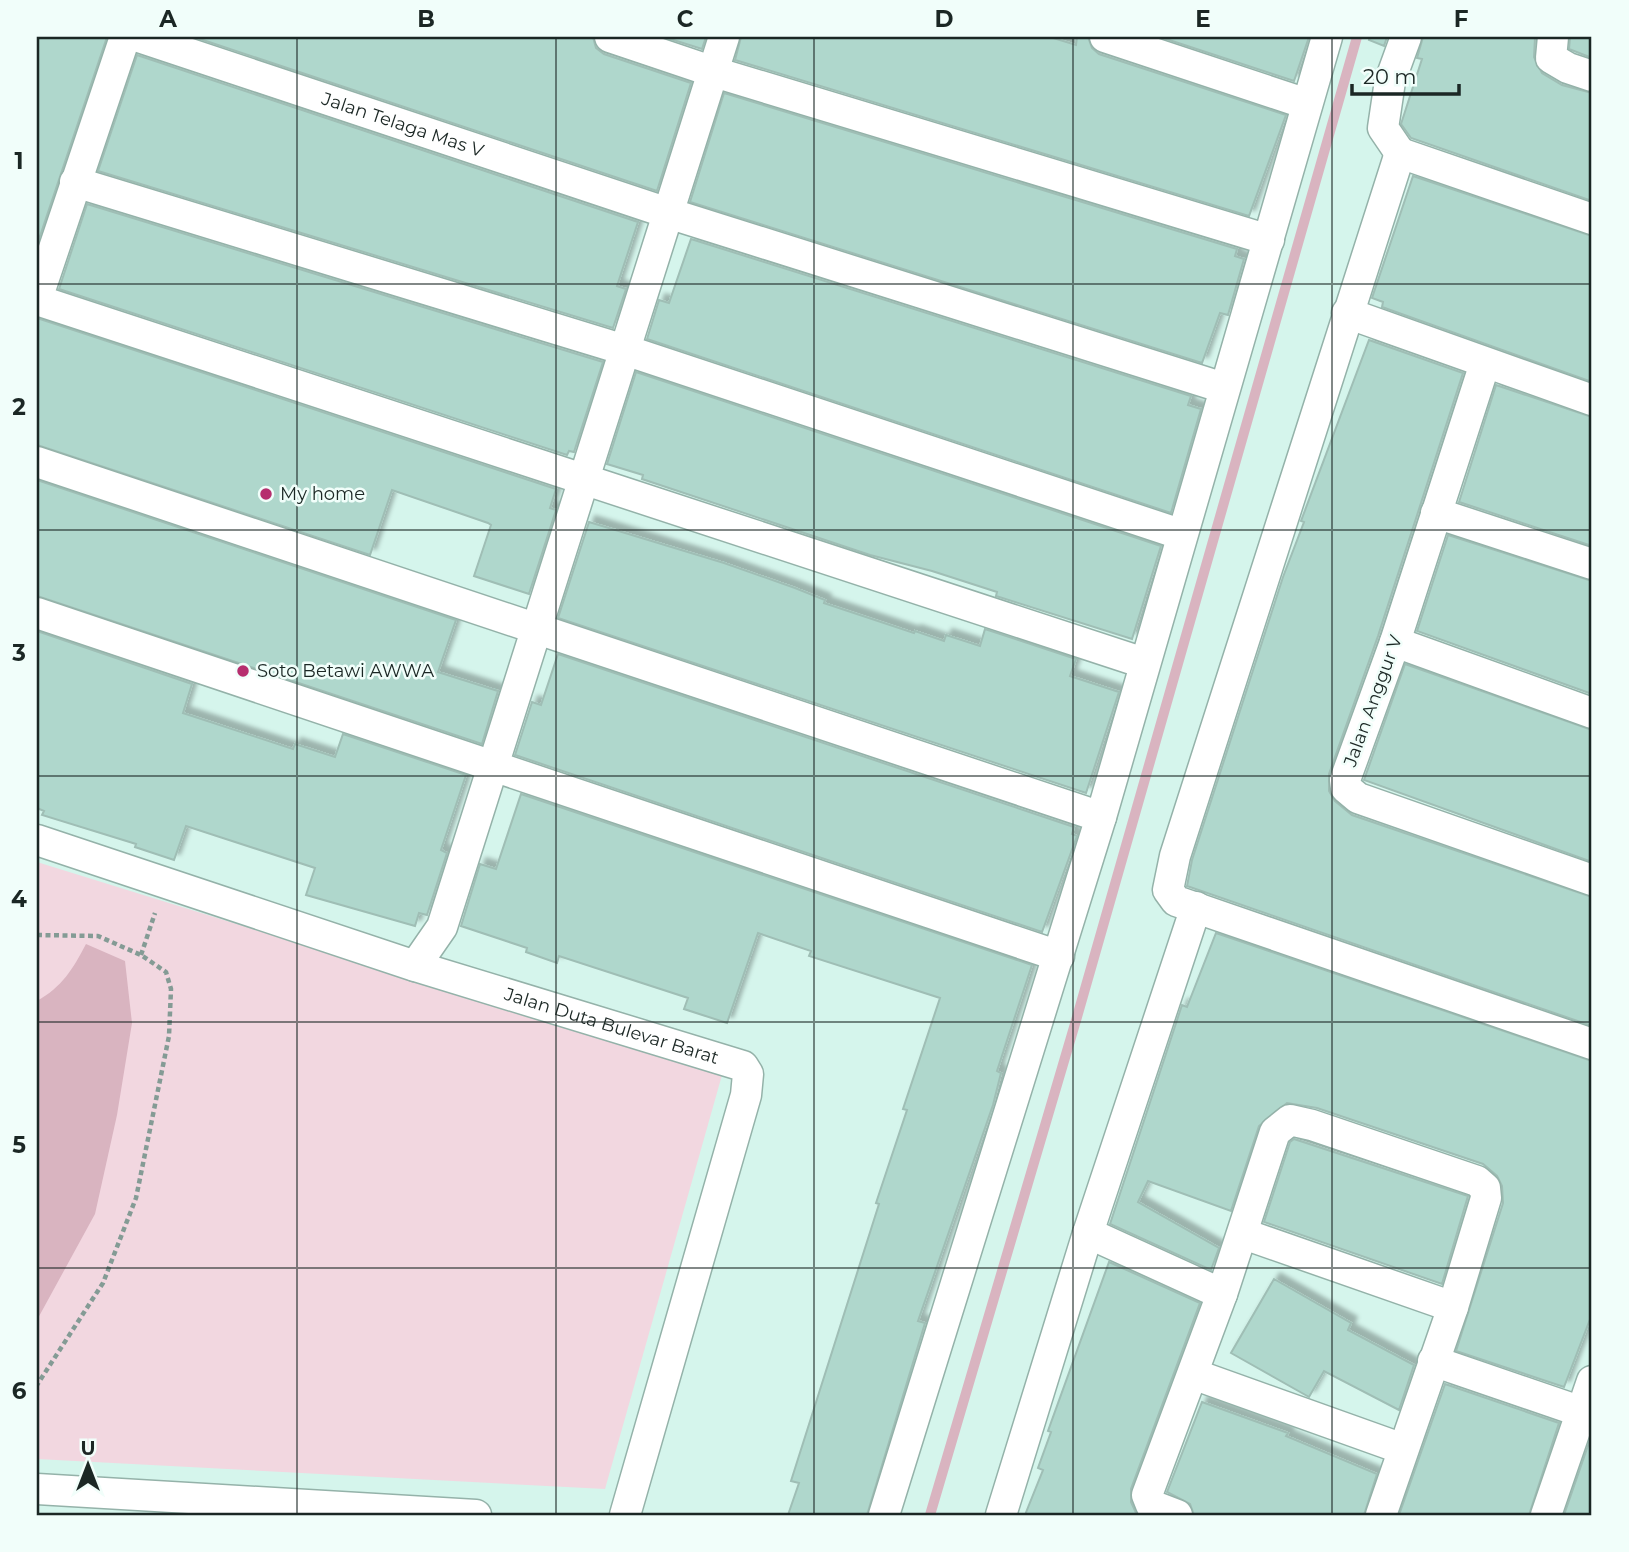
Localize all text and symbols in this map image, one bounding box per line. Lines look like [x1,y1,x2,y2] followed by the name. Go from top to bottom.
[158,5,177,33] text: A
[417,5,435,33] text: B
[677,5,694,33] text: C
[935,5,954,33] text: D
[1195,5,1211,33] text: E
[1454,5,1469,33] text: F
[1352,52,1459,96] scale bar
[1363,64,1417,89] text: 20 m
[318,87,487,162] street label: Jalan Telaga Mas V
[14,147,24,175] text: 1
[12,393,26,421] text: 2
[280,483,365,505] place label: My home
[258,486,274,502] marker: My home
[1339,632,1407,771] street label: Jalan Anggur V
[11,639,26,667] text: 3
[257,660,434,682] place label: Soto Betawi AWWA
[235,663,251,679] marker: Soto Betawi AWWA
[11,885,27,913] text: 4
[501,983,722,1069] street label: Jalan Duta Bulevar Barat
[12,1131,26,1159] text: 5
[12,1377,27,1405] text: 6
[52,1430,122,1500] north arrow
[81,1437,95,1460] text: U

